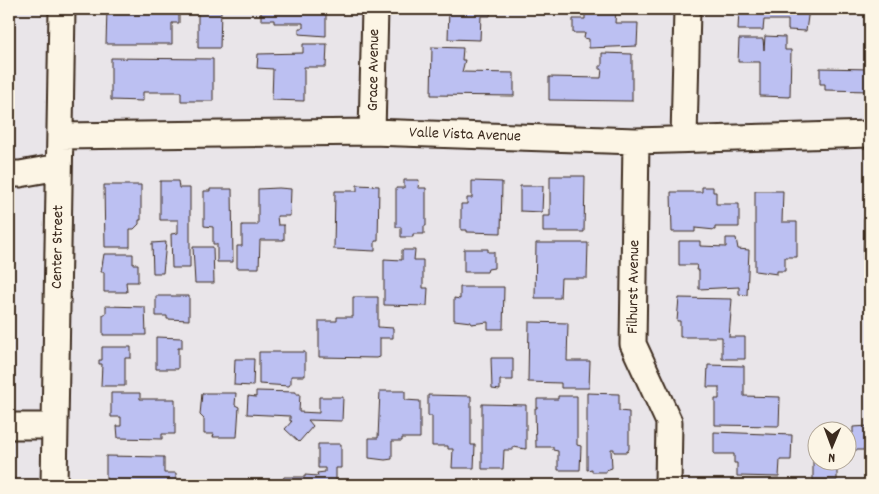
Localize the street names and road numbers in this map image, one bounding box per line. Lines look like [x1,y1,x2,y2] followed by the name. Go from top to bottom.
[362,29,386,111] street label: Grace Avenue
[409,122,521,148] street label: Valle Vista Avenue
[46,205,70,289] street label: Center Street
[622,240,646,334] street label: Filhurst Avenue

